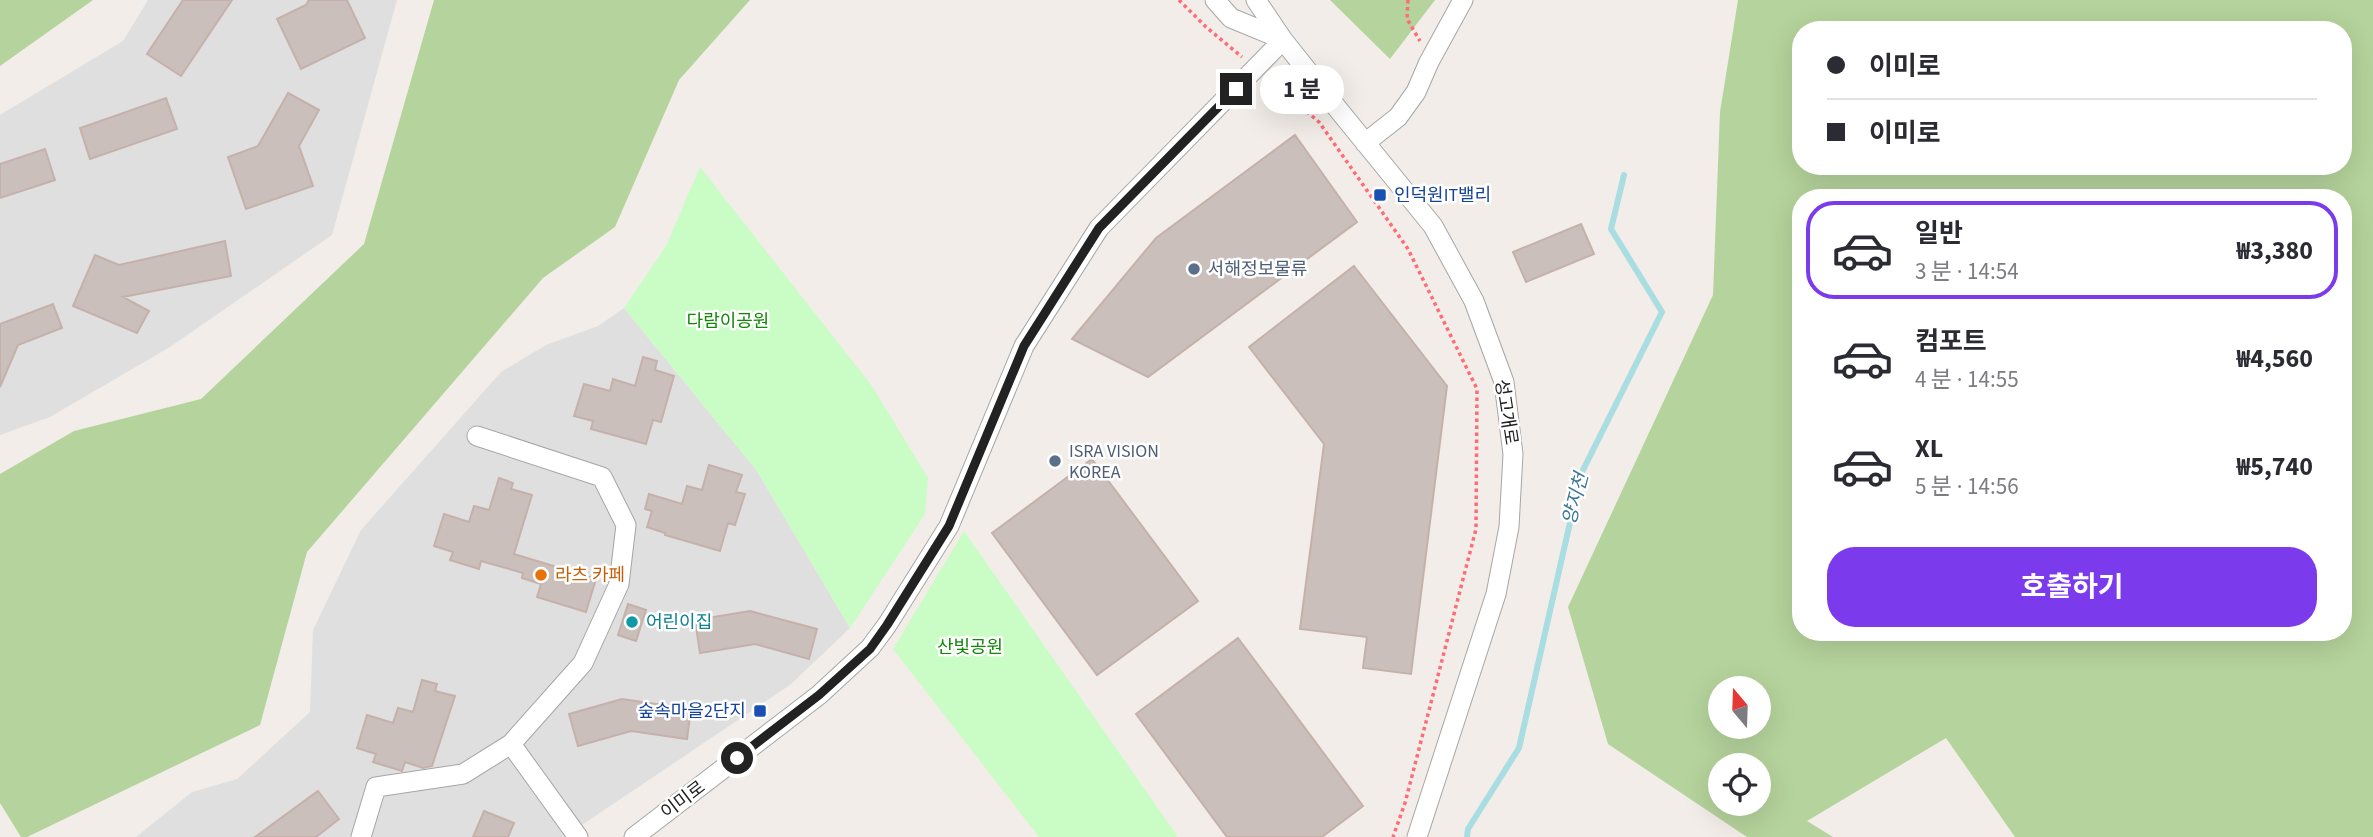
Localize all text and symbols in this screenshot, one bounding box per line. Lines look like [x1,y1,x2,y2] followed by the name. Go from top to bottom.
[1869,48,1941,85] text: 이미로
[1260,64,1344,114] callout: 1 분
[1220,73,1252,105] route end
[1283,73,1321,106] text: 1 분
[1869,115,1941,152] text: 이미로
[1394,183,1491,208] place label: 인덕원IT밸리
[1372,187,1388,203] marker: 인덕원IT밸리
[1915,215,1963,252] text: 일반
[1831,219,1894,282] icon: car
[2237,232,2313,269] text: ₩3,380
[1915,255,2019,288] text: 3 분 · 14:54
[1208,257,1307,282] place label: 서해정보물류
[1186,261,1202,277] marker: 서해정보물류
[687,309,769,334] park label: 다람이공원
[1915,323,1987,360] text: 컴포트
[1831,327,1894,390] icon: car
[2237,340,2313,377] text: ₩4,560
[1915,363,2019,396] text: 4 분 · 14:55
[1488,377,1524,447] street label: 성고개로
[1915,430,1943,467] text: XL
[1831,435,1894,498] icon: car
[1069,439,1159,485] place label: ISRA VISION KOREA
[2237,448,2313,485] text: ₩5,740
[1047,453,1063,469] marker: ISRA VISION KOREA
[1556,469,1596,528] water label: 양지천
[1915,470,2019,503] text: 5 분 · 14:56
[1827,547,2317,627] button: 호출하기
[555,563,625,588] place label: 라츠 카페
[533,567,549,583] marker: 라츠 카페
[646,610,712,635] place label: 어린이집
[624,614,640,630] marker: 어린이집
[937,635,1003,660] park label: 산빛공원
[1708,676,1771,738] north arrow
[1708,676,1771,816] map controls
[638,699,746,724] place label: 숲속마을2단지
[752,703,768,719] marker: 숲속마을2단지
[721,742,753,774] route start
[1708,753,1771,816] button: locate
[656,775,710,825] street label: 이미로

